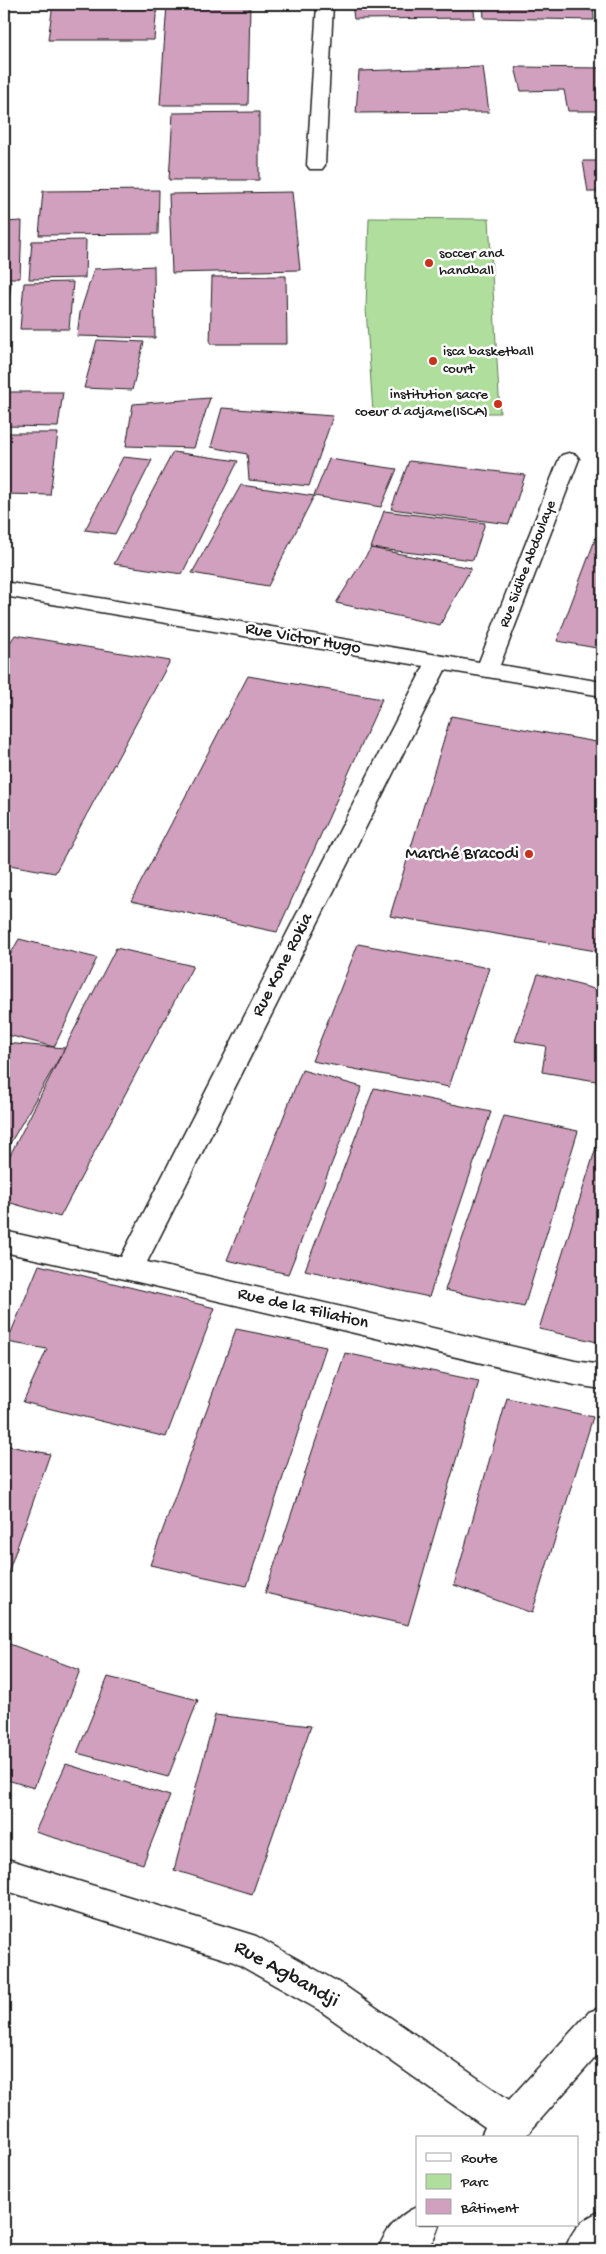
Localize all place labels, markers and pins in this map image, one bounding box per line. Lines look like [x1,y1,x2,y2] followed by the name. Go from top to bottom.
[439,245,505,280] place label: soccer and handball
[423,257,435,269] marker: soccer and handball
[443,343,534,378] place label: isca basketball court
[427,355,439,367] marker: isca basketball court
[355,386,488,421] place label: institution sacre coeur d adjame(ISCA)
[492,398,504,410] marker: institution sacre coeur d adjame(ISCA)
[405,844,519,865] place label: Marché Bracodi
[523,848,535,860] marker: Marché Bracodi

